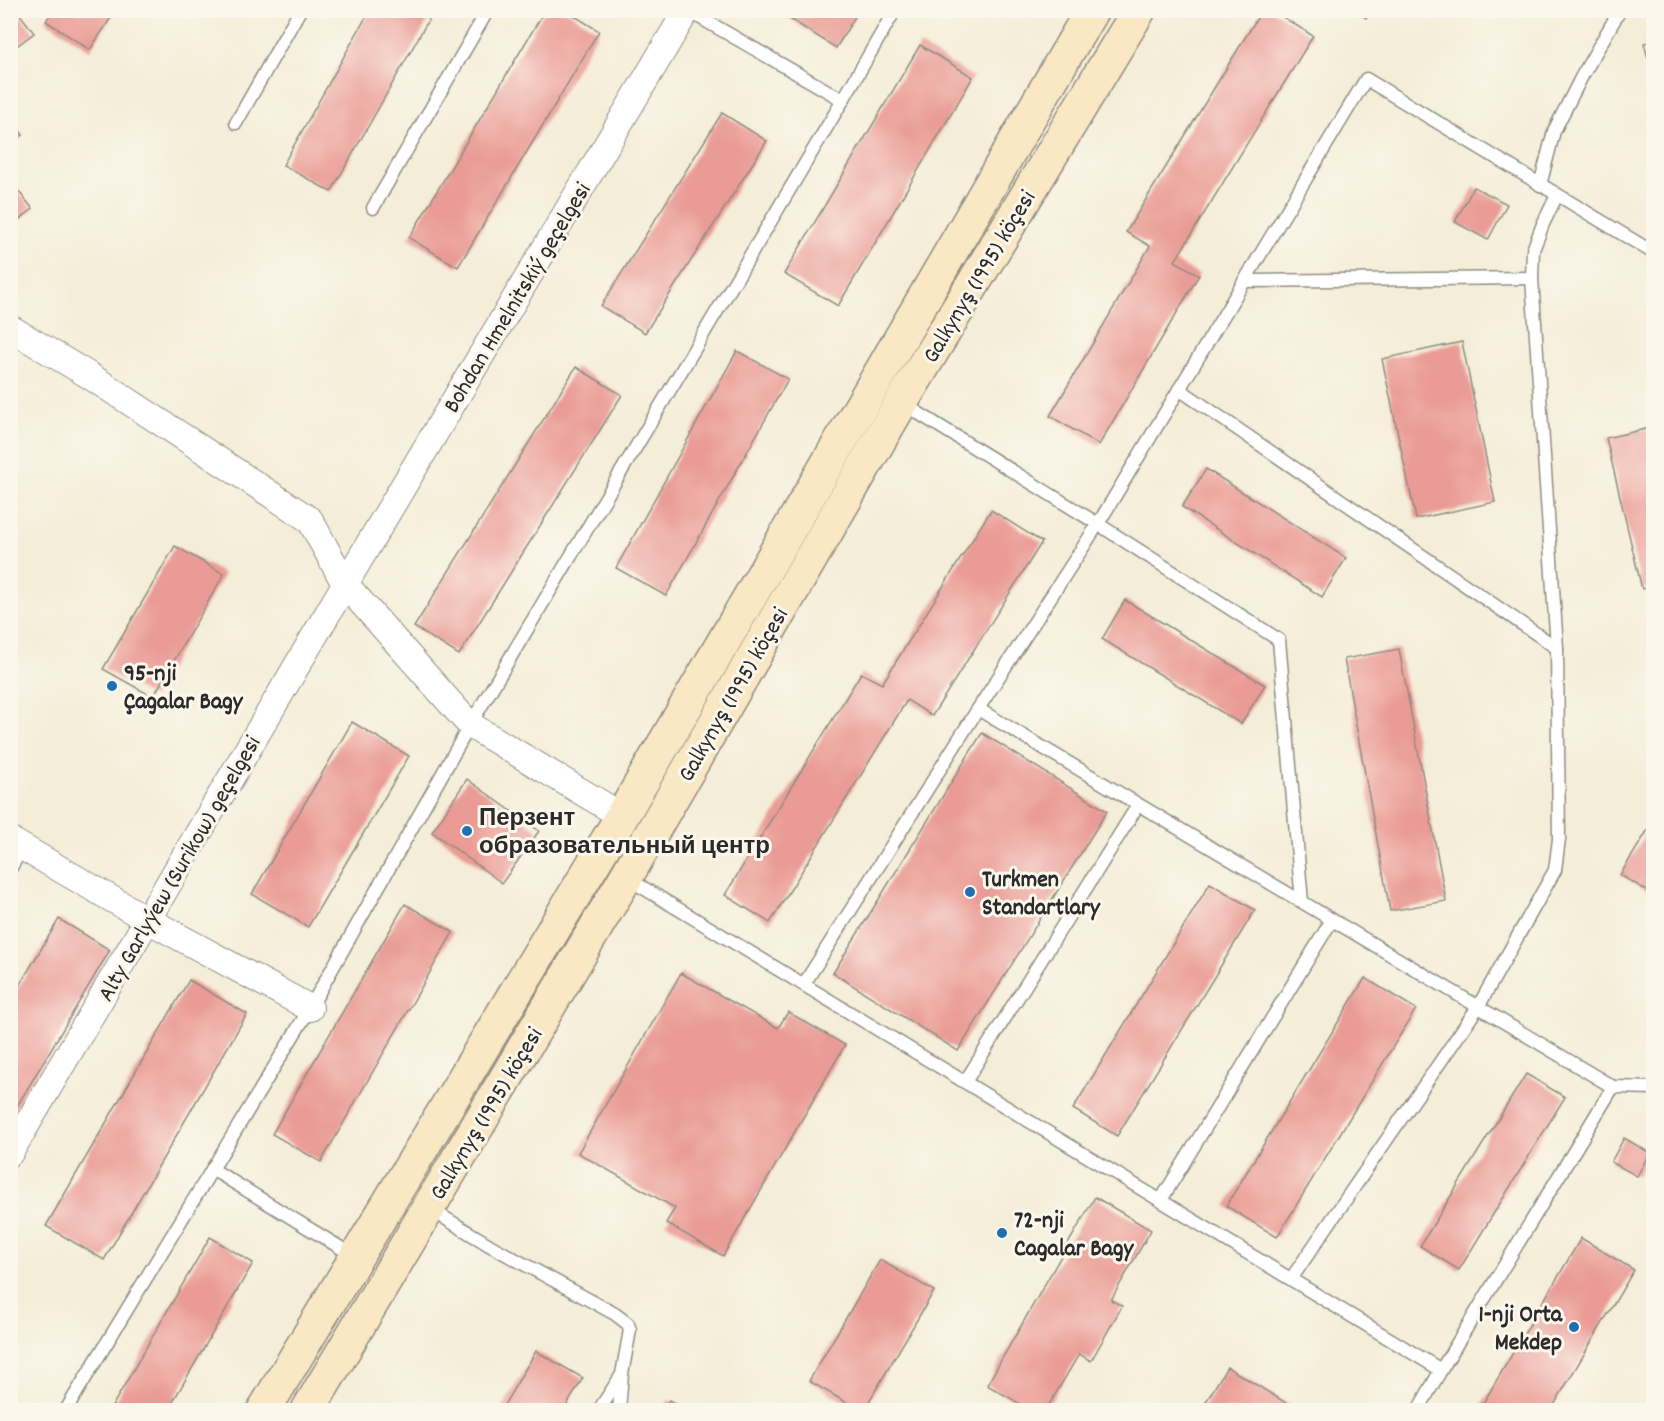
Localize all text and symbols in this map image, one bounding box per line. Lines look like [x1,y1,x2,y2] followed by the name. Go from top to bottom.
[436,177,601,420] street label: Bohdan Hmelnitskiý geçelgesi
[915,185,1046,370] street label: Galkynyş (1995) köçesi
[671,602,798,789] street label: Galkynyş (1995) köçesi
[124,658,244,720] place label: 95-nji Çagalar Bagy
[105,679,119,693] marker: 95-nji Çagalar Bagy
[90,730,271,1009] street label: Alty Garlyýew (Surikow) geçelgesi
[479,803,770,865] place label: Перзент образовательный центр
[460,824,474,838] marker: Перзент образовательный центр
[982,864,1101,926] place label: Turkmen Standartlary
[963,885,977,899] marker: Turkmen Standartlary
[422,1022,553,1207] street label: Galkynyş (1995) köçesi
[1014,1205,1134,1267] place label: 72-nji Cagalar Bagy
[995,1226,1009,1240] marker: 72-nji Cagalar Bagy
[1478,1299,1563,1361] place label: 1-nji Orta Mekdep
[1567,1320,1581,1334] marker: 1-nji Orta Mekdep

